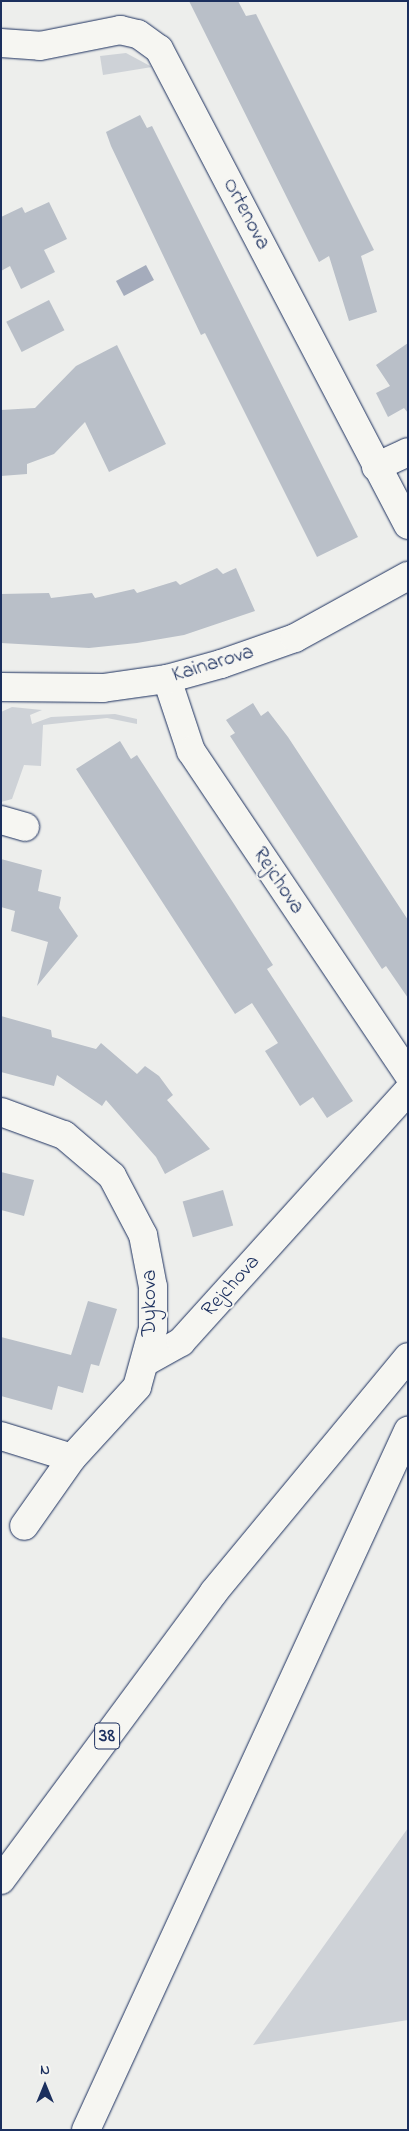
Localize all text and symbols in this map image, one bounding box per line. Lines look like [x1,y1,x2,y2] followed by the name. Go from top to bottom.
[217,174,275,254] street label: Ortenova
[169,640,257,688] street label: Kainarova
[247,843,309,919] street label: Rejchova
[197,1250,265,1322] street label: Rejchova
[137,1270,163,1336] street label: Dykova
[93,1718,121,1754] road number: 38
[40,2060,50,2081] text: N
[20,2061,70,2111] north arrow

